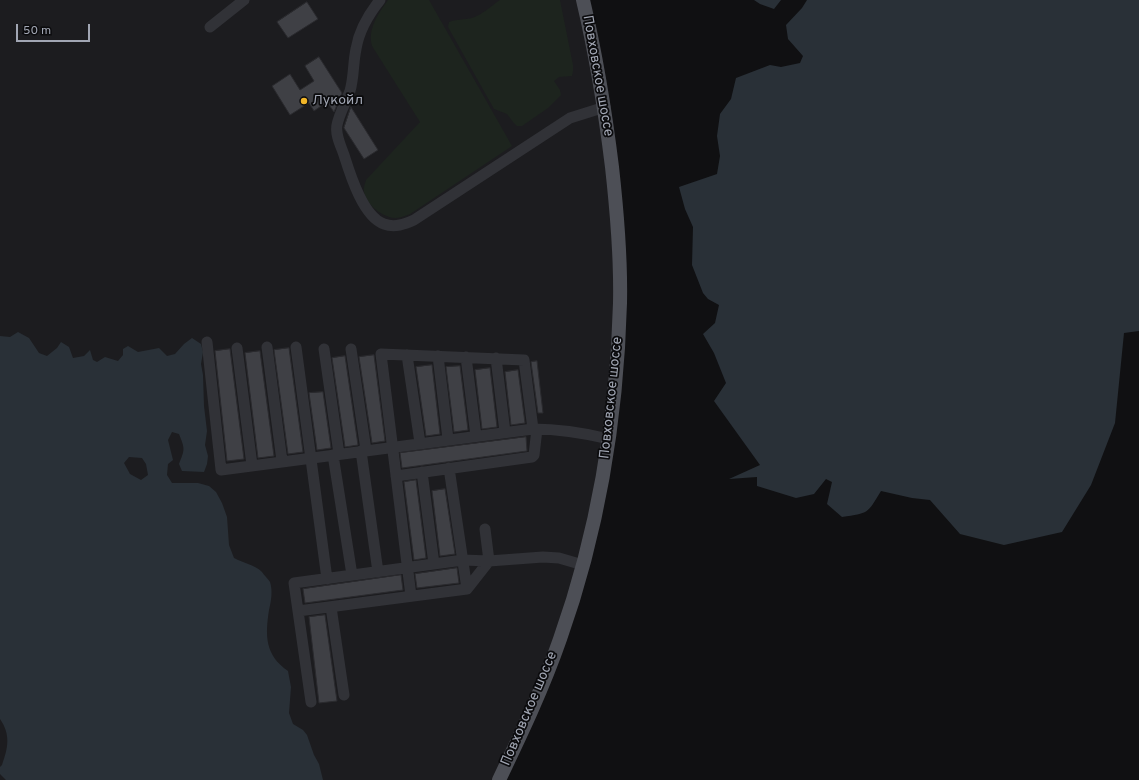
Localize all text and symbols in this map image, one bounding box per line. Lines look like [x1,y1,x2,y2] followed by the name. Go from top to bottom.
[578,14,616,138] street label: Повховское шоссе
[18,16,92,42] scale bar
[23,23,51,39] text: 50 m
[312,93,363,109] place label: Лукойл
[299,96,309,106] marker: Лукойл
[597,336,627,460] street label: Повховское шоссе
[498,649,562,769] street label: Повховское шоссе

